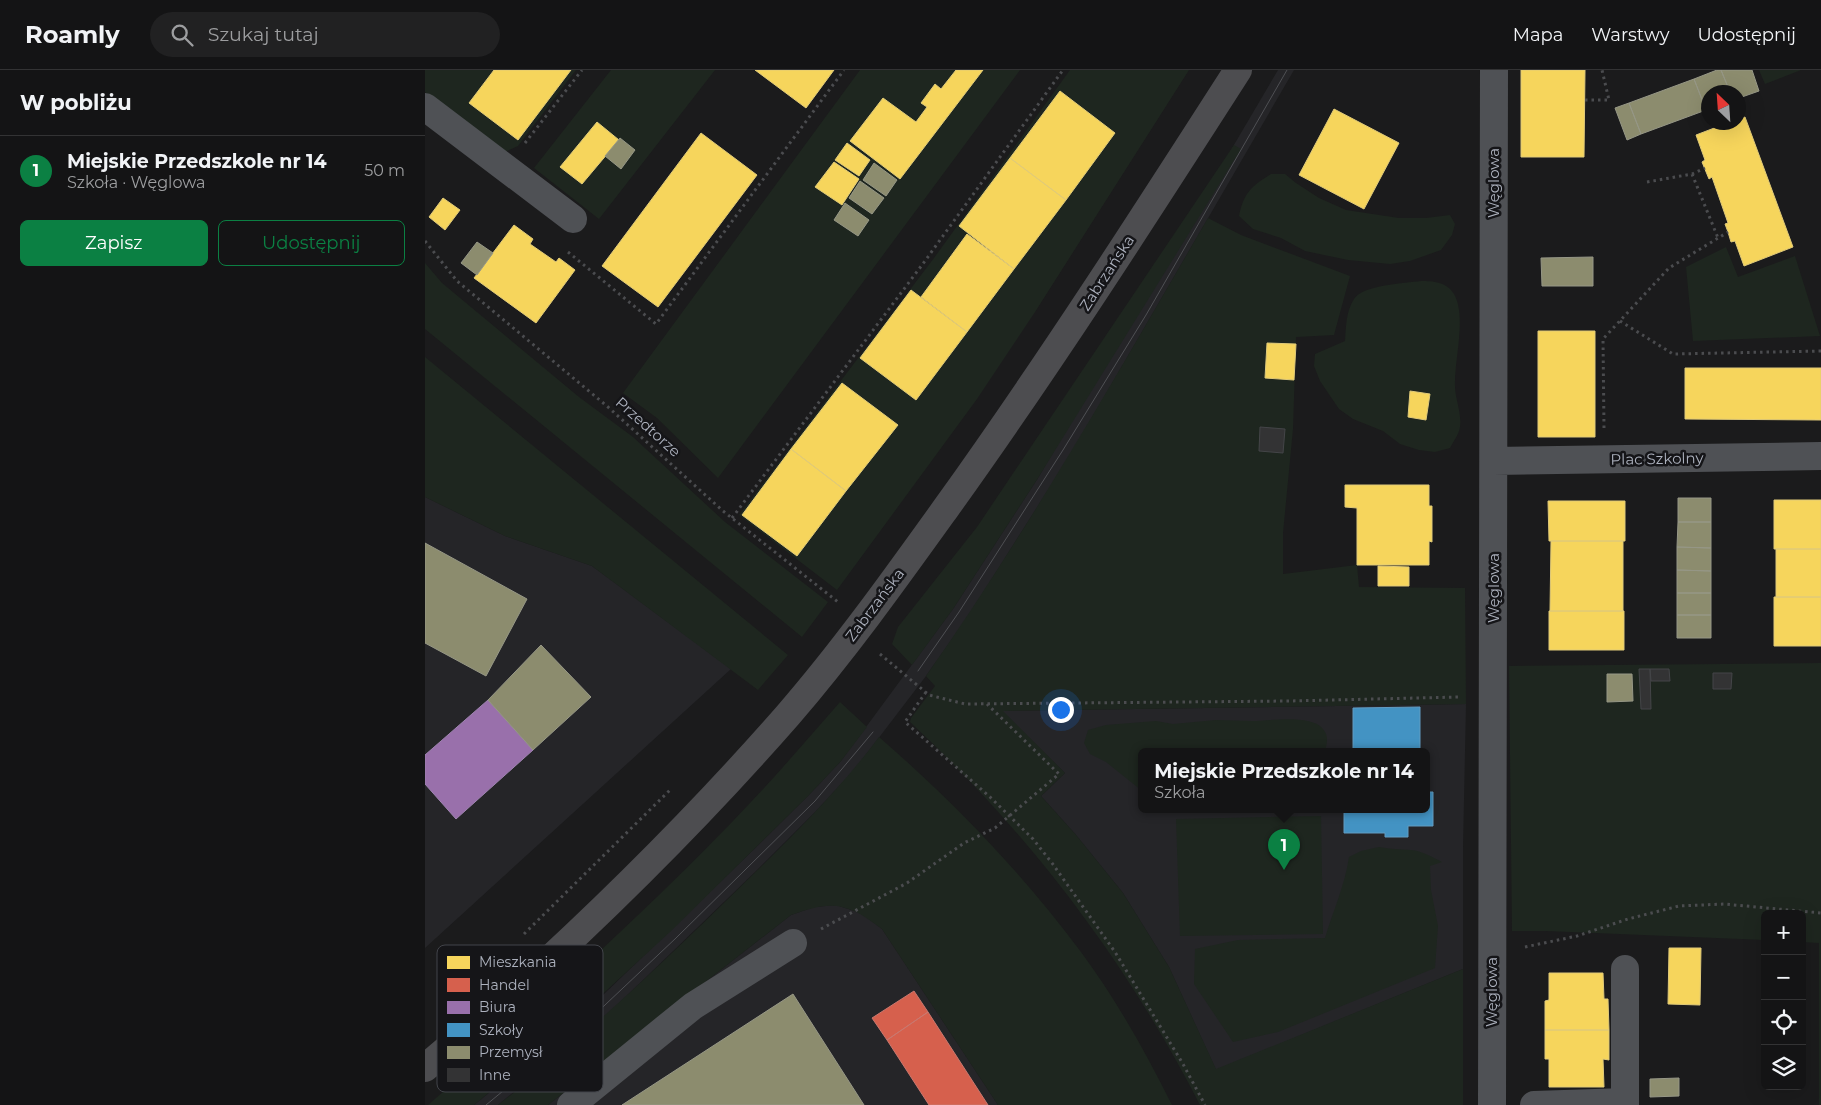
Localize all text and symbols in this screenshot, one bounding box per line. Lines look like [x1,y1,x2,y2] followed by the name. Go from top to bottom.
[150,12,500,57] search box
[25,20,120,49] text: Roamly
[168,21,196,49] icon: search
[208,23,319,46] text: Szukaj tutaj
[1513,24,1563,46] text: Mapa
[1591,24,1669,46] text: Warstwy
[1697,24,1796,46] text: Udostępnij
[1701,85,1746,130] north arrow
[20,90,132,115] text: W pobliżu
[1484,148,1503,218] street label: Węglowa
[67,150,327,173] text: Miejskie Przedszkole nr 14
[33,161,39,180] text: 1
[364,161,405,180] text: 50 m
[67,173,205,192] text: Szkoła · Węglowa
[20,220,208,266] button: Zapisz
[218,220,405,266] button: Udostępnij
[1075,231,1138,314] street label: Zabrzańska
[612,393,685,461] street label: Przedtorze
[1610,448,1705,469] street label: Plac Szkolny
[1484,553,1503,623] street label: Węglowa
[841,564,908,645] street label: Zabrzańska
[1048,697,1074,723] your location
[1138,748,1430,813] popup
[1154,760,1414,783] text: Miejskie Przedszkole nr 14
[1154,783,1205,802] text: Szkoła
[1268,829,1300,870] pin: 1
[1761,910,1806,1090] map controls
[1761,910,1806,955] button: +
[437,945,603,1092] legend
[479,953,557,971] text: Mieszkania
[1761,955,1806,1000] button: −
[1482,957,1501,1027] street label: Węglowa
[479,976,530,994] text: Handel
[479,998,516,1016] text: Biura
[1761,1000,1806,1045] button: locate
[479,1021,523,1039] text: Szkoły
[479,1043,543,1061] text: Przemysł
[1761,1045,1806,1090] button: layers
[479,1066,511,1084] text: Inne

